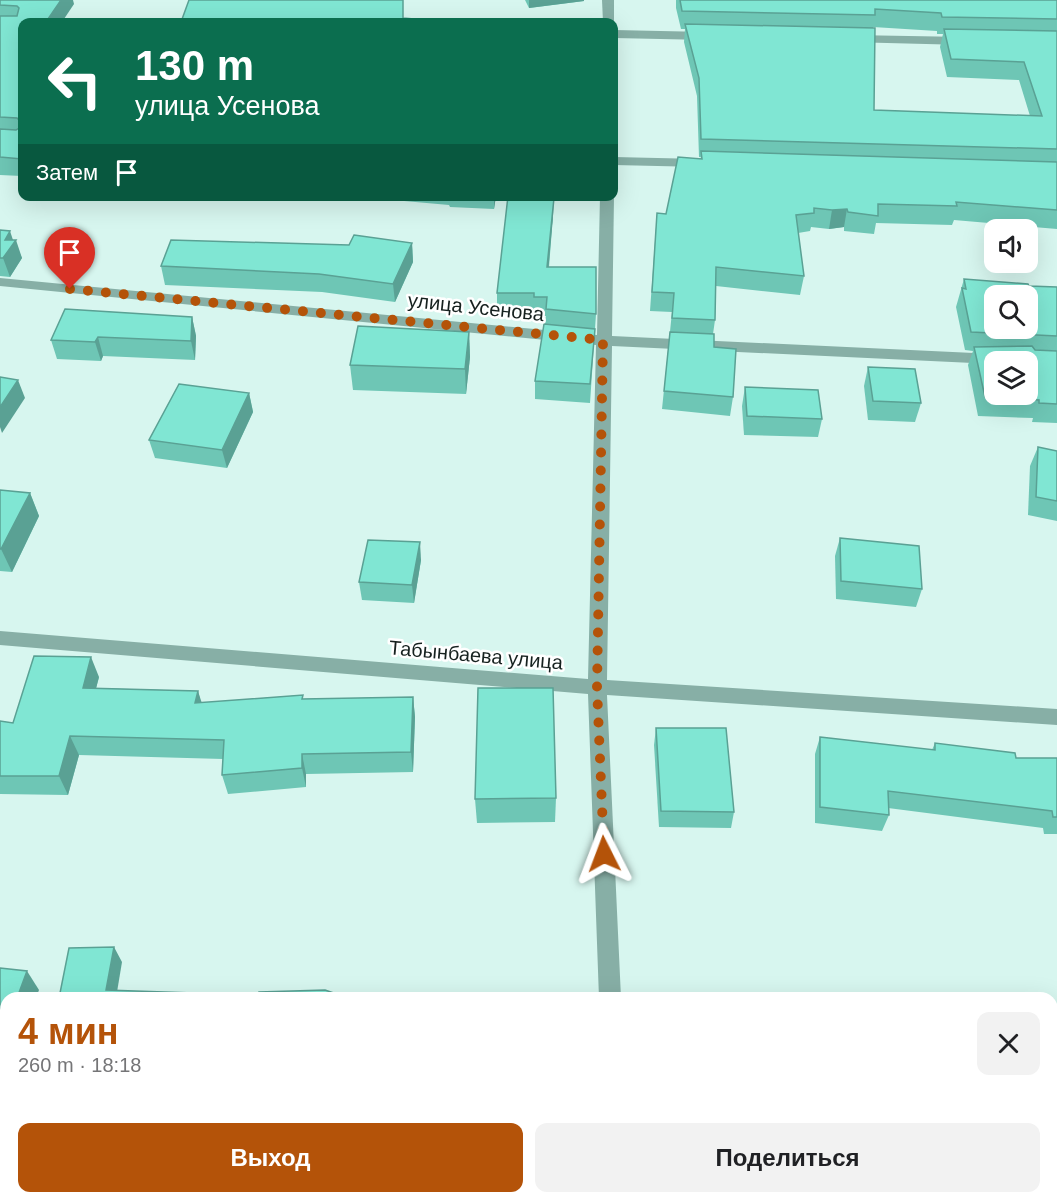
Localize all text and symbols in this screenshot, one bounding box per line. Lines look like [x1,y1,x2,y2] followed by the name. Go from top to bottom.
[36,42,114,120] icon: left
[135,42,254,89] text: 130 m
[135,91,320,121] text: улица Усенова
[110,156,143,189] icon: arrive
[36,160,98,185] text: Затем
[984,219,1038,405] map controls
[984,219,1038,273] button: sound
[44,227,95,289] pin
[53,236,86,269] icon: arrive
[984,285,1038,339] button: search
[407,289,546,325] street label: улица Усенова
[984,351,1038,405] button: layers
[388,636,565,674] street label: Табынбаева улица
[572,822,636,886] position arrow
[18,1011,119,1052] text: 4 мин
[977,1012,1040,1075] button: close
[18,1054,141,1076] text: 260 m · 18:18
[18,1123,523,1192] button: Выход
[535,1123,1040,1192] button: Поделиться

